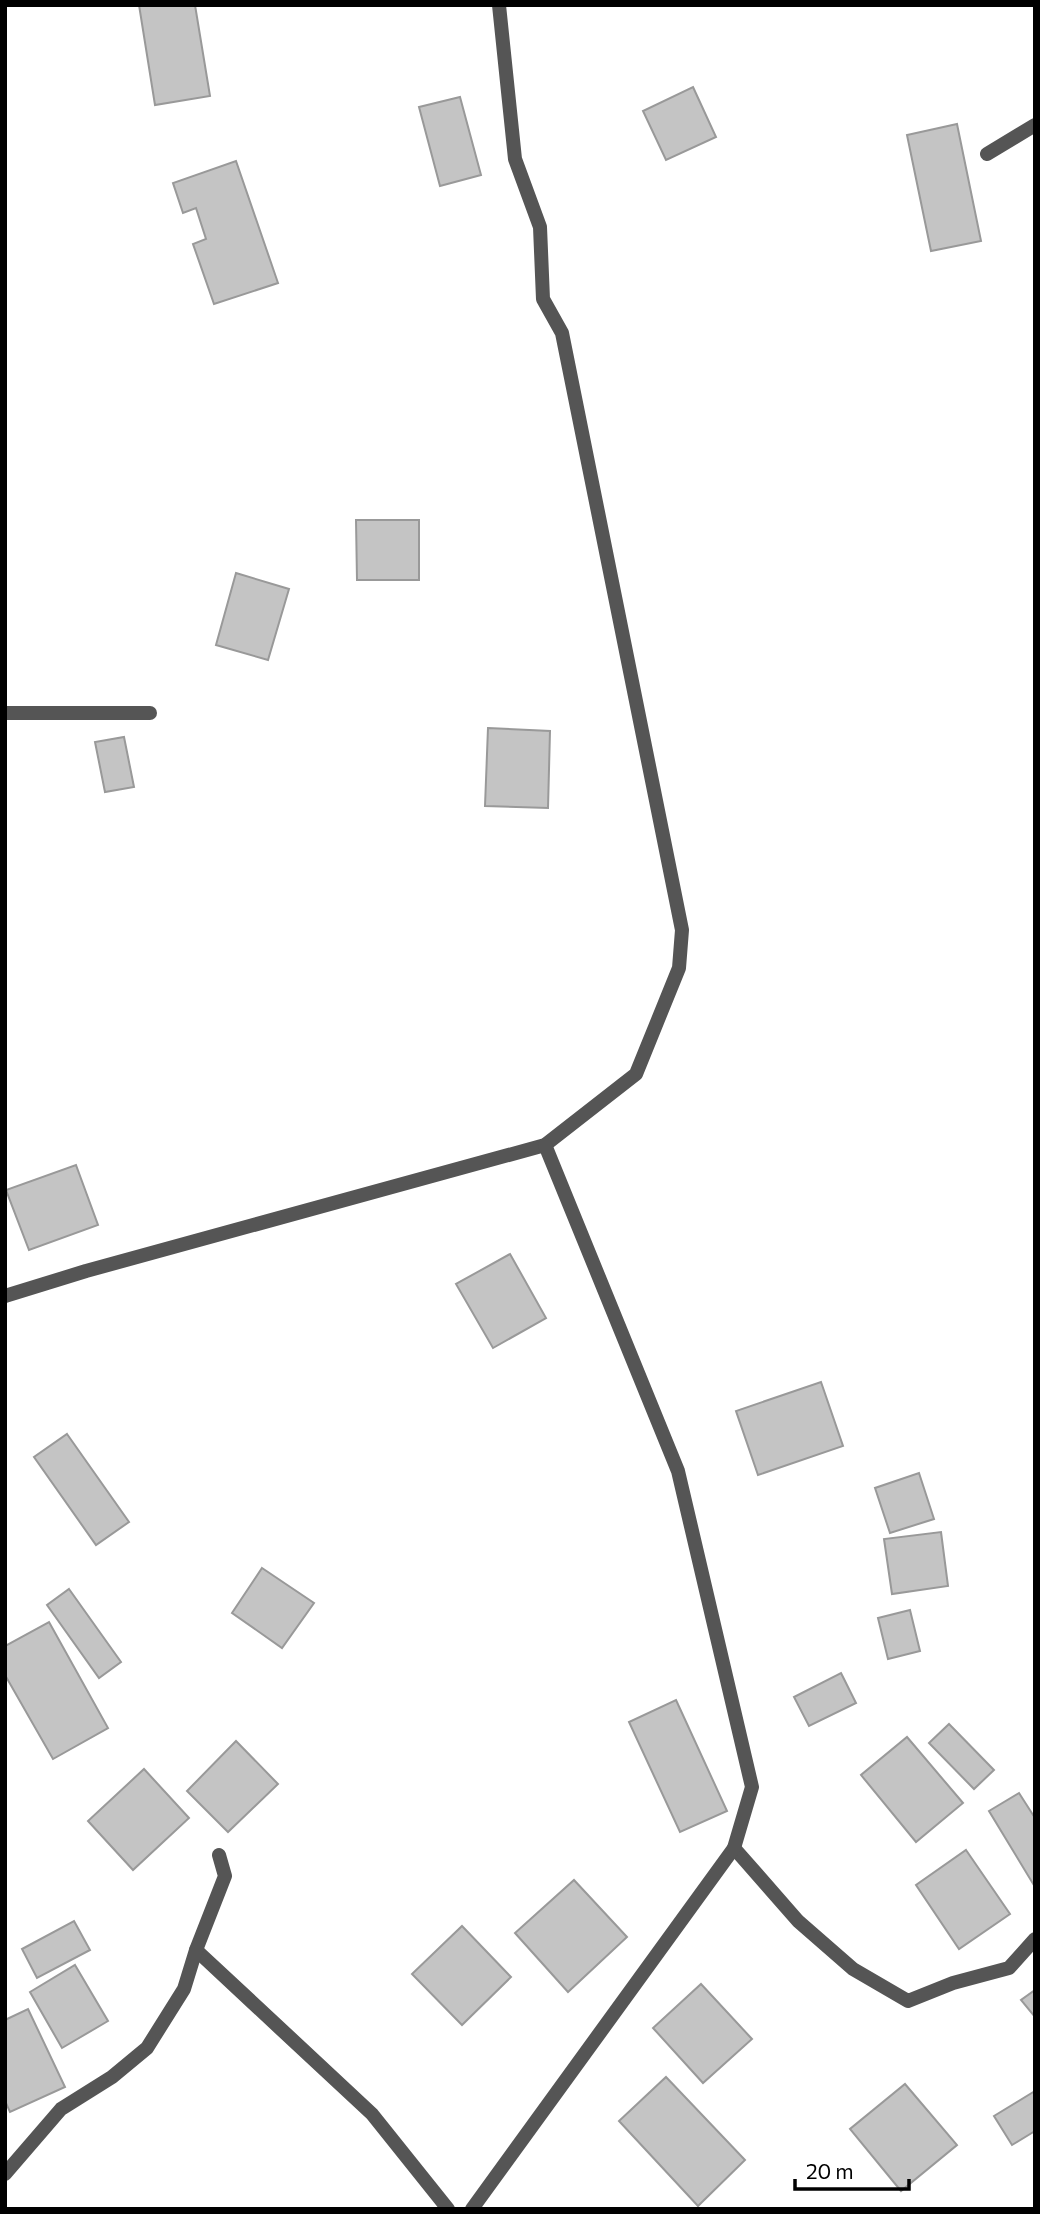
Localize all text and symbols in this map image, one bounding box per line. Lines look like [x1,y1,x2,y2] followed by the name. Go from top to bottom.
[795,2148,909,2192] scale bar
[806,2158,854,2183] text: 20 m

